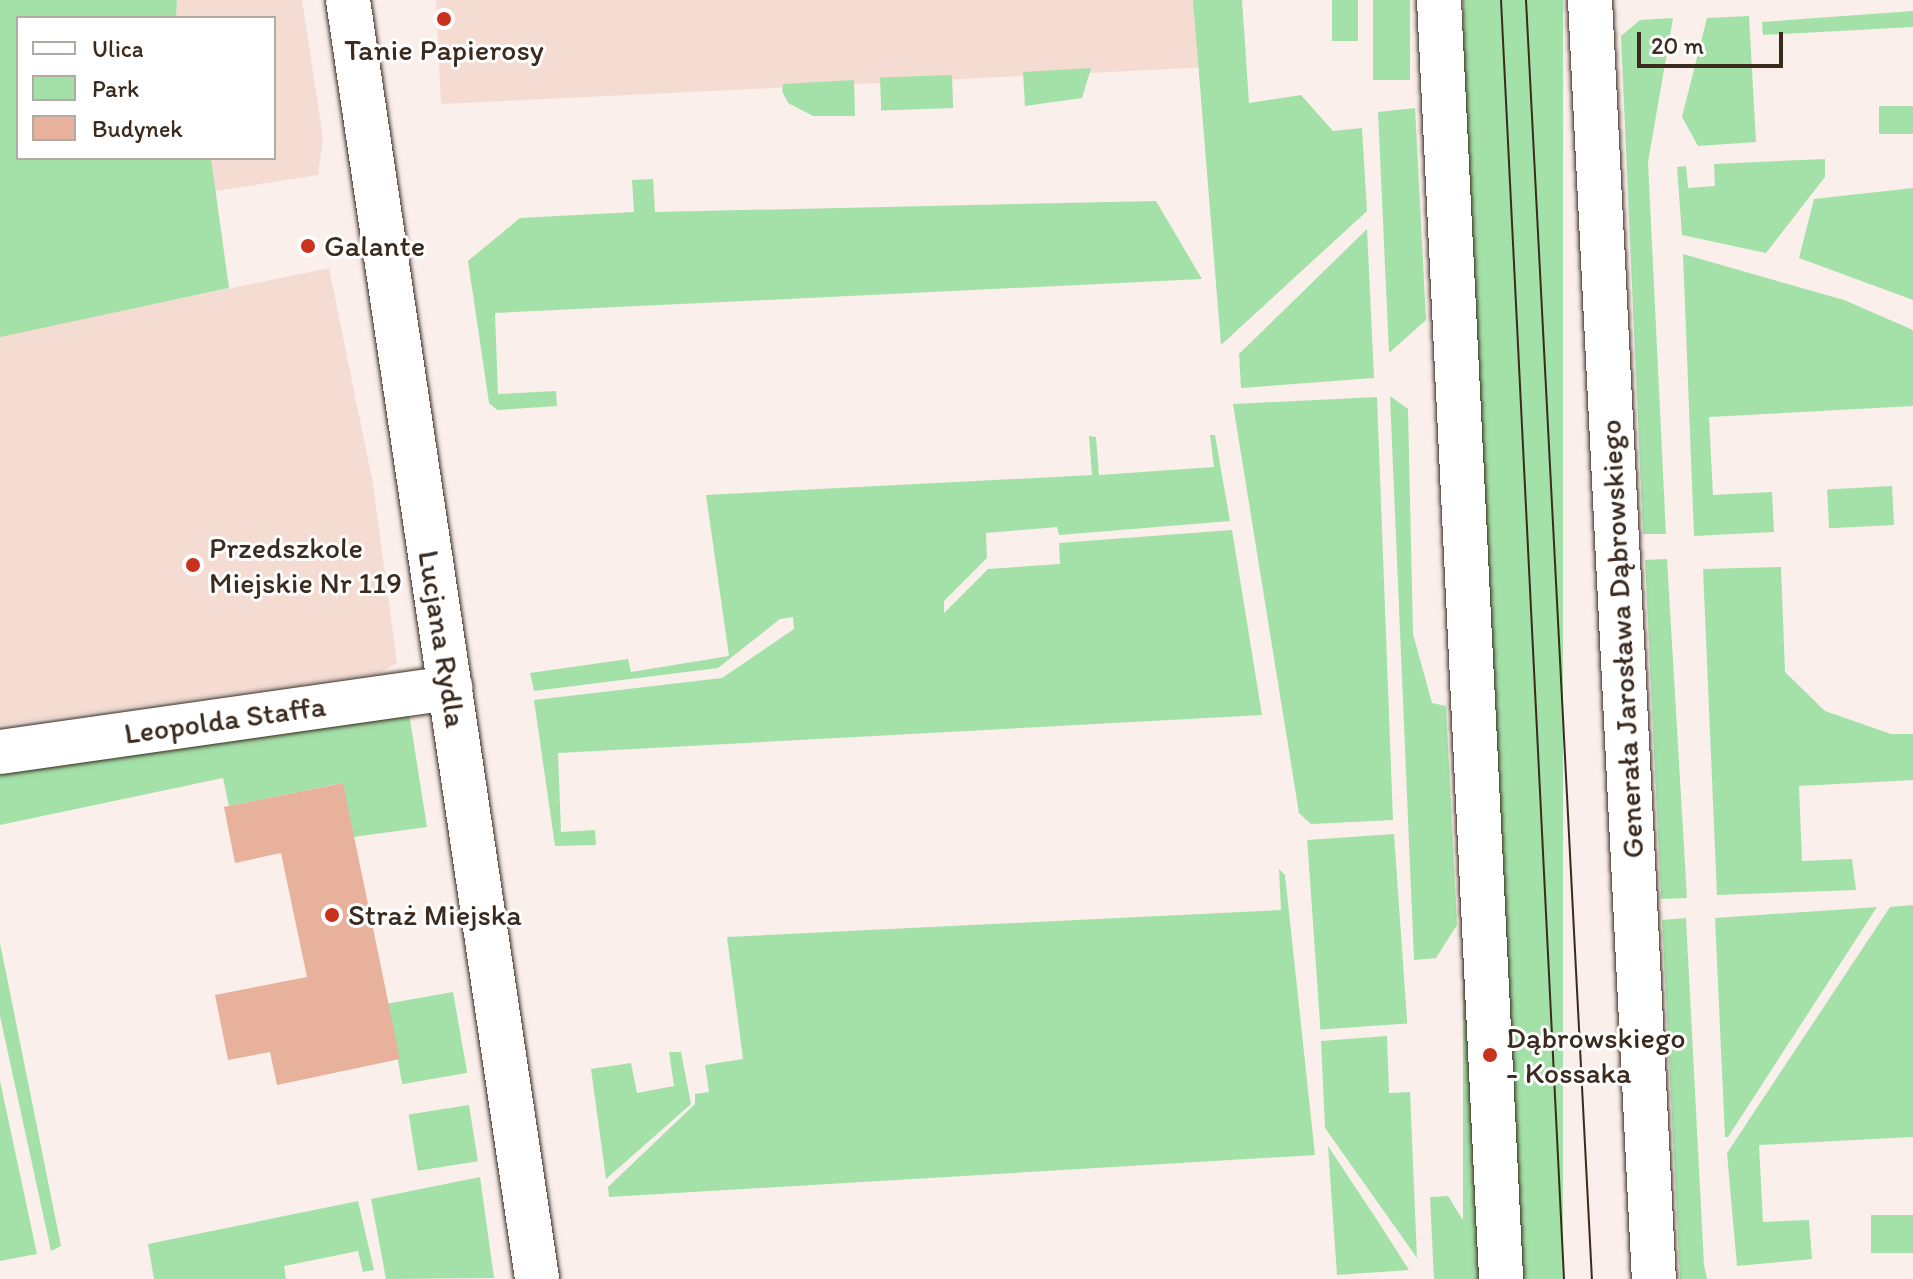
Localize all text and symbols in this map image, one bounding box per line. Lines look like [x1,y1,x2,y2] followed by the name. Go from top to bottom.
[435,10,453,28] marker: Tanie Papierosy
[16,16,276,160] legend
[1641,16,1787,66] scale bar
[1651,31,1704,60] text: 20 m
[344,32,544,68] place label: Tanie Papierosy
[92,34,144,63] text: Ulica
[92,74,139,103] text: Park
[92,114,183,143] text: Budynek
[324,228,425,264] place label: Galante
[299,237,317,255] marker: Galante
[1592,418,1652,860] street label: Generała Jarosława Dąbrowskiego
[209,530,402,600] place label: Przedszkole Miejskie Nr 119
[410,548,474,730] street label: Lucjana Rydla
[184,556,202,574] marker: Przedszkole Miejskie Nr 119
[122,688,328,752] street label: Leopolda Staffa
[348,897,521,933] place label: Straż Miejska
[323,906,341,924] marker: Straż Miejska
[1506,1020,1686,1090] place label: Dąbrowskiego - Kossaka
[1481,1046,1499,1064] marker: Dąbrowskiego - Kossaka

